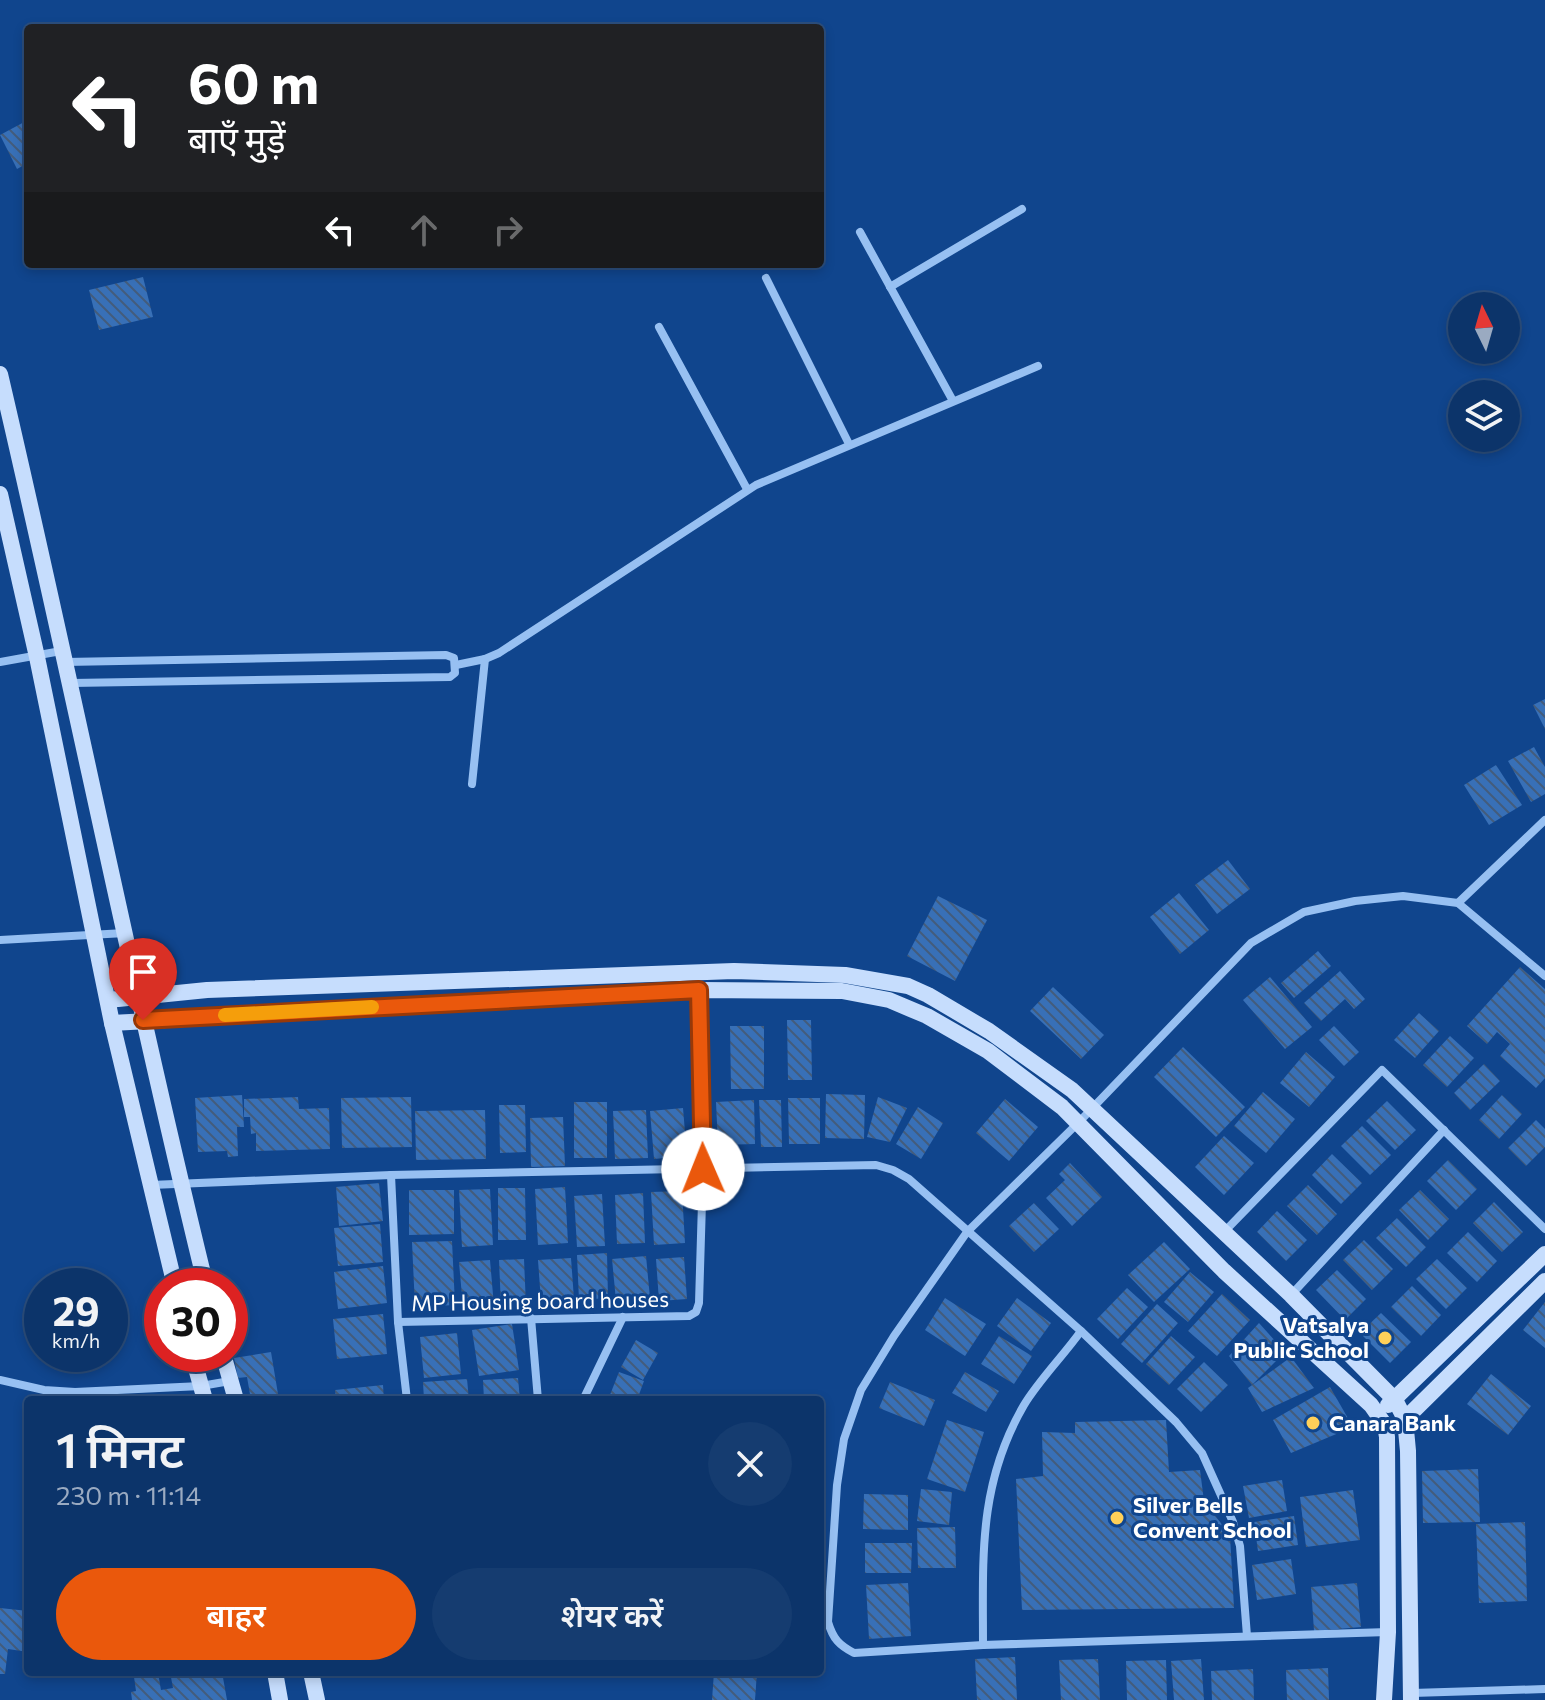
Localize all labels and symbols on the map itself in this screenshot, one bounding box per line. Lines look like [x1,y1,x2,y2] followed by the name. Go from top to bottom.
[1448,292,1520,364] north arrow
[109,938,177,1020] pin
[661,1127,745,1211] position arrow
[144,1268,248,1372] speed limit sign: 30
[411,1285,669,1316] street label: MP Housing board houses
[1233,1311,1369,1363] place label: Vatsalya Public School
[1376,1329,1394,1347] marker: Vatsalya Public School
[1329,1409,1456,1436] place label: Canara Bank
[1304,1414,1322,1432] marker: Canara Bank
[1133,1491,1292,1543] place label: Silver Bells Convent School
[1108,1509,1126,1527] marker: Silver Bells Convent School

